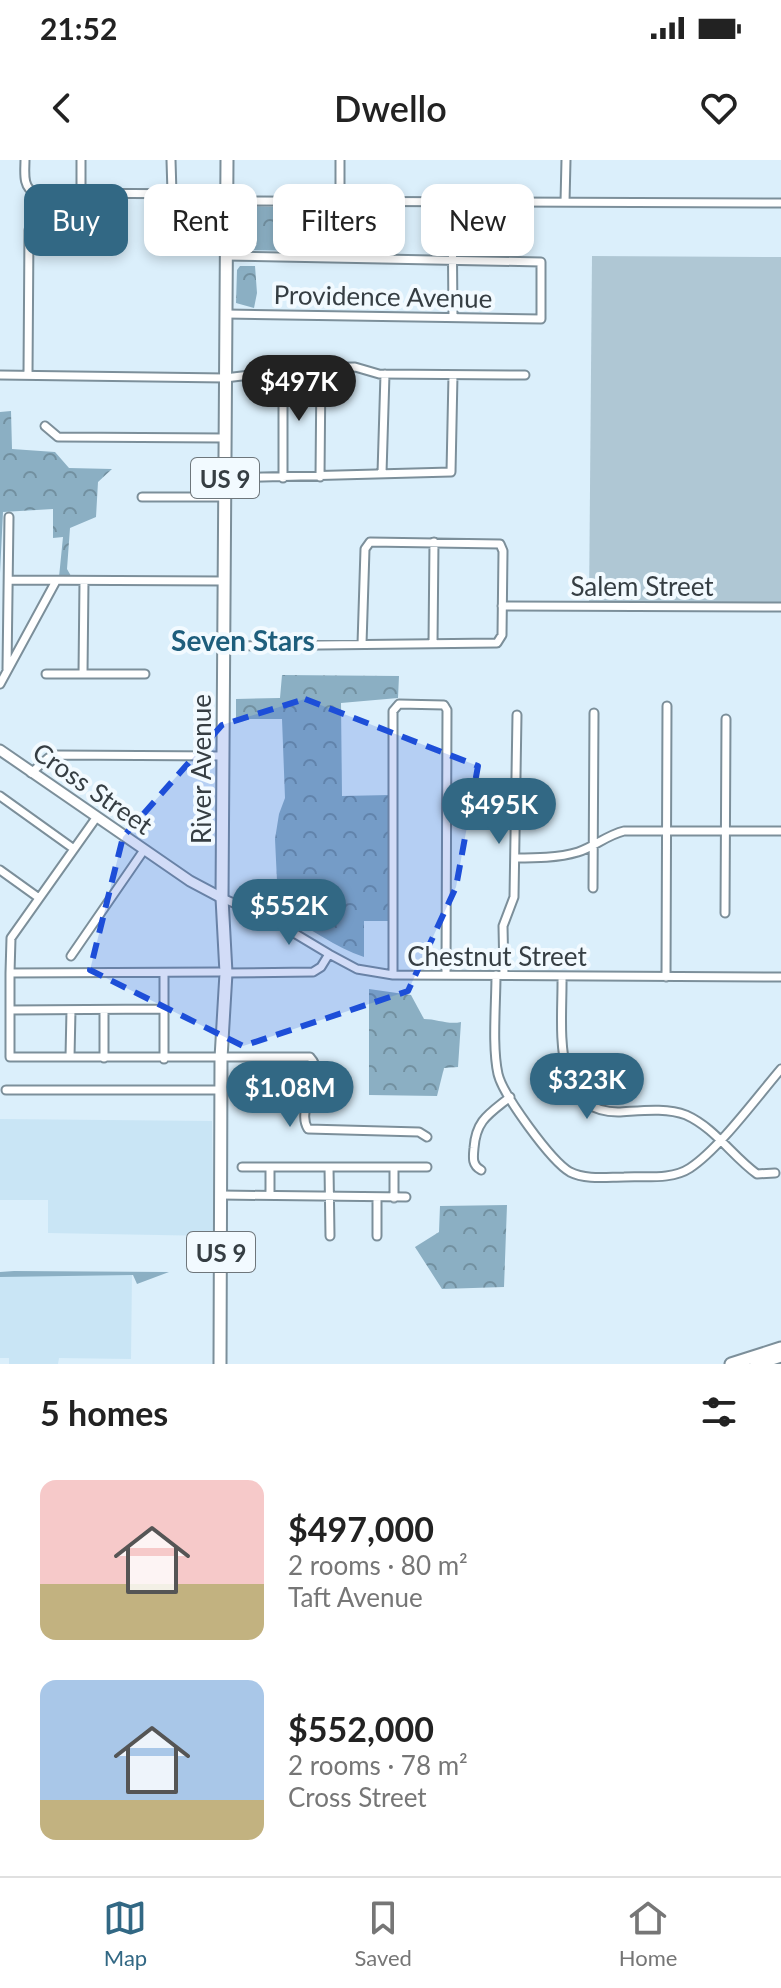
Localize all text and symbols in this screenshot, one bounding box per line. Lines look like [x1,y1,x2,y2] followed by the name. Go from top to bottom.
[40,10,117,46] text: 21:52
[40,86,84,130] icon: back
[334,86,447,130] text: Dwello
[697,86,741,130] icon: heart
[24,184,128,256] chip: Buy
[144,184,257,256] chip: Rent
[273,184,405,256] chip: Filters
[421,184,534,256] chip: New
[273,278,493,314] street label: Providence Avenue
[243,355,355,423] pin: $497K
[260,365,338,397] text: $497K
[191,458,259,498] road number: US 9
[570,570,714,602] street label: Salem Street
[171,623,315,657] district label: Seven Stars
[185,694,217,844] street label: River Avenue
[27,735,159,841] street label: Cross Street
[443,778,555,846] pin: $495K
[460,788,538,820] text: $495K
[233,879,345,947] pin: $552K
[250,889,328,921] text: $552K
[407,940,587,972] street label: Chestnut Street
[531,1053,643,1121] pin: $323K
[225,1061,355,1129] pin: $1.08M
[548,1063,626,1095] text: $323K
[244,1071,336,1103] text: $1.08M
[187,1232,255,1272] road number: US 9
[697,1390,741,1434] icon: filters
[40,1392,168,1433] text: 5 homes
[288,1508,434,1549] text: $497,000
[104,1512,200,1608] icon: home
[288,1549,468,1581] text: 2 rooms · 80 m²
[288,1581,423,1613] text: Taft Avenue
[288,1708,434,1749] text: $552,000
[104,1712,200,1808] icon: home
[288,1749,468,1781] text: 2 rooms · 78 m²
[288,1781,427,1813] text: Cross Street
[103,1896,147,1971] tab: Map
[354,1896,412,1971] tab: Saved
[619,1896,677,1971] tab: Home

